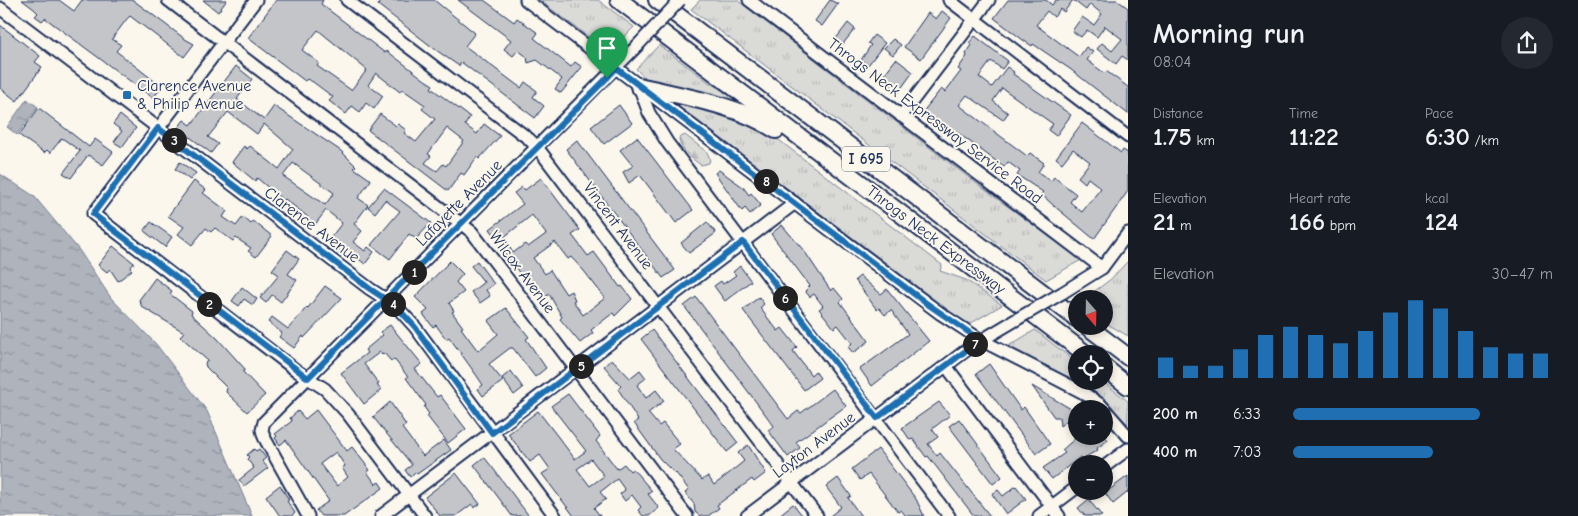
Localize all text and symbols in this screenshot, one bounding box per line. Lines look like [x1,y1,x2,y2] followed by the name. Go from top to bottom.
[1501,17,1553,69] button: share
[1153,18,1305,50] text: Morning run
[586,27,628,78] pin
[593,34,621,62] icon: arrive
[824,35,1046,207] street label: Throgs Neck Expressway Service Road
[1153,53,1191,71] text: 08:04
[137,77,251,113] place label: Clarence Avenue & Philip Avenue
[121,89,133,101] marker: Clarence Avenue & Philip Avenue
[1153,105,1203,122] text: Distance
[1289,105,1318,122] text: Time
[1425,105,1453,122] text: Pace
[1153,122,1192,151] text: 1.75
[1289,122,1339,151] text: 11:22
[1425,122,1470,151] text: 6:30
[162,128,186,152] pin: 3
[171,132,178,149] text: 3
[1192,132,1215,149] text: km
[1470,132,1499,149] text: /km
[842,146,890,172] road number: I 695
[412,156,506,250] street label: Lafayette Avenue
[754,168,778,194] pin: 8
[763,173,770,190] text: 8
[579,179,657,273] street label: Vincent Avenue
[863,182,1010,299] street label: Throgs Neck Expressway
[261,183,363,267] street label: Clarence Avenue
[1153,190,1207,207] text: Elevation
[1289,190,1351,207] text: Heart rate
[1425,190,1449,207] text: kcal
[1153,207,1175,236] text: 21
[1289,207,1325,236] text: 166
[1425,207,1458,236] text: 124
[1175,217,1192,234] text: m
[1325,217,1356,234] text: bpm
[485,227,559,317] street label: Wilcox Avenue
[402,260,426,284] pin: 1
[412,264,417,281] text: 1
[1153,265,1214,283] text: Elevation
[1492,265,1553,283] text: 30–47 m
[772,286,798,310] pin: 6
[782,290,789,307] text: 6
[1068,290,1112,335] north arrow
[1068,290,1113,500] map controls
[196,292,222,316] pin: 2
[380,292,406,316] pin: 4
[206,296,213,313] text: 2
[390,296,397,313] text: 4
[962,332,988,356] pin: 7
[972,336,979,353] text: 7
[1068,345,1113,390] button: locate
[568,354,594,378] pin: 5
[578,358,585,375] text: 5
[1068,400,1113,445] button: +
[1153,405,1198,423] text: 200 m
[1233,405,1261,423] text: 6:33
[769,408,859,482] street label: Layton Avenue
[1153,443,1197,461] text: 400 m
[1233,443,1261,461] text: 7:03
[1068,455,1113,500] button: −

